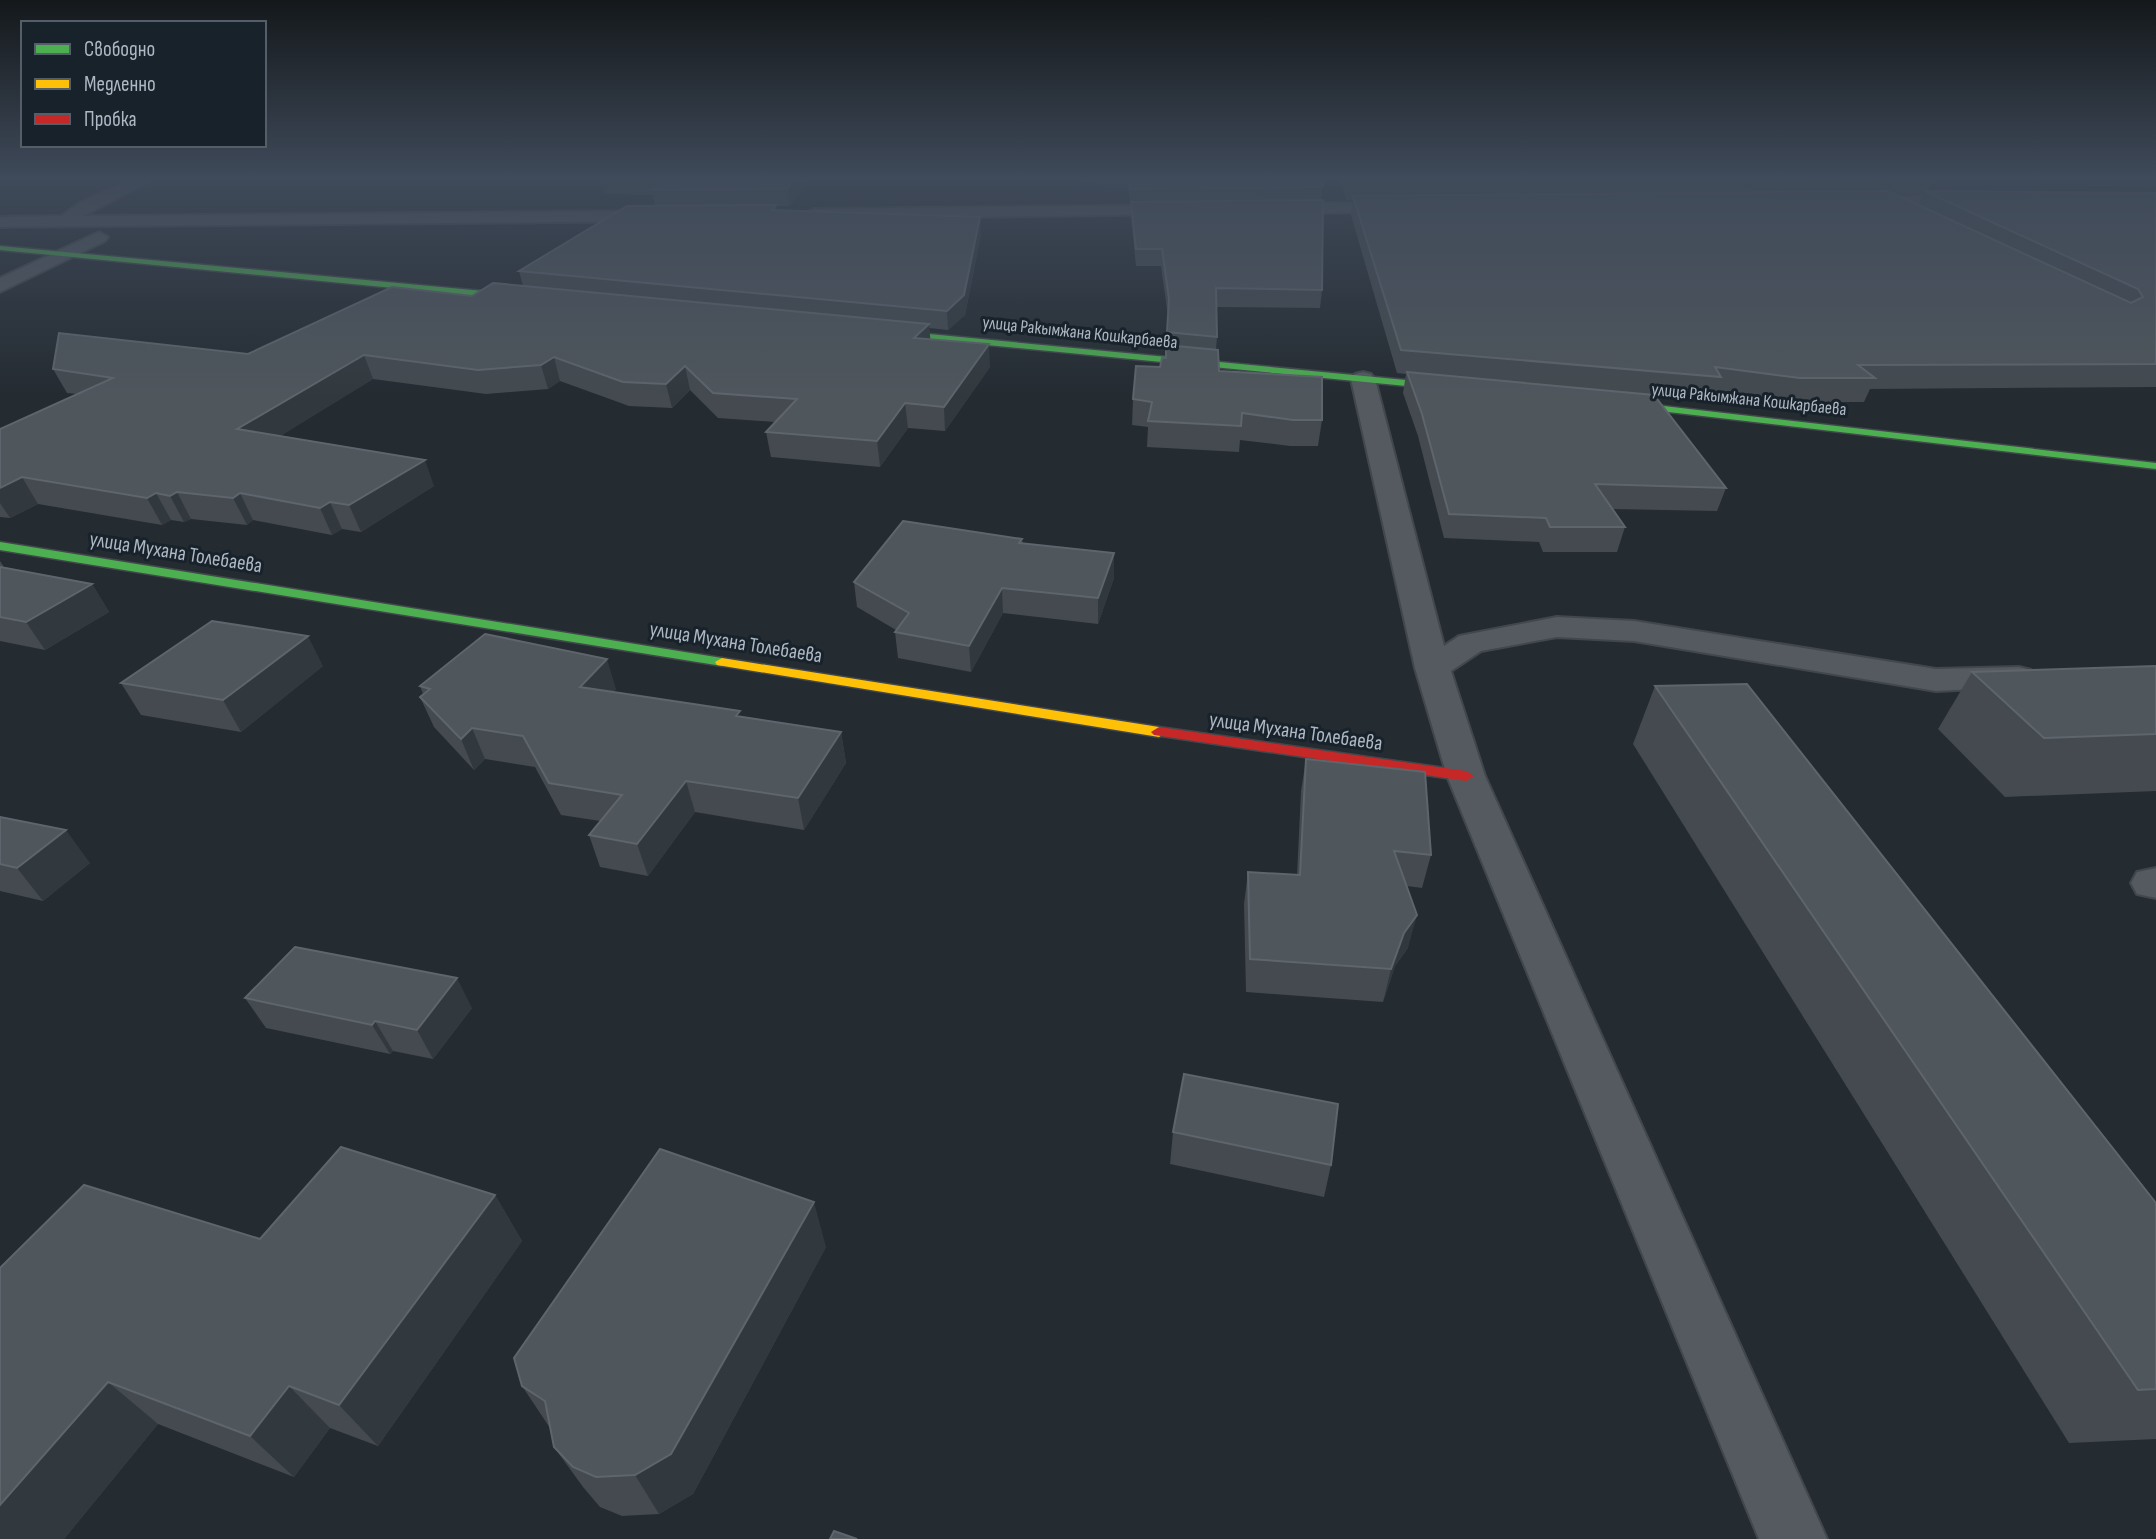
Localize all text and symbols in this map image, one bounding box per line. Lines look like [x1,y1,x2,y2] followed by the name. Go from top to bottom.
[21,21,266,147] legend
[84,37,155,62] text: Свободно
[84,72,156,97] text: Медленно
[84,107,137,132] text: Пробка
[981,312,1179,353] street label: улица Ракымжана Кошкарбаева
[1650,379,1848,420] street label: улица Ракымжана Кошкарбаева
[88,526,264,578] street label: улица Мухана Толебаева
[648,616,824,668] street label: улица Мухана Толебаева
[1208,707,1384,756] street label: улица Мухана Толебаева

